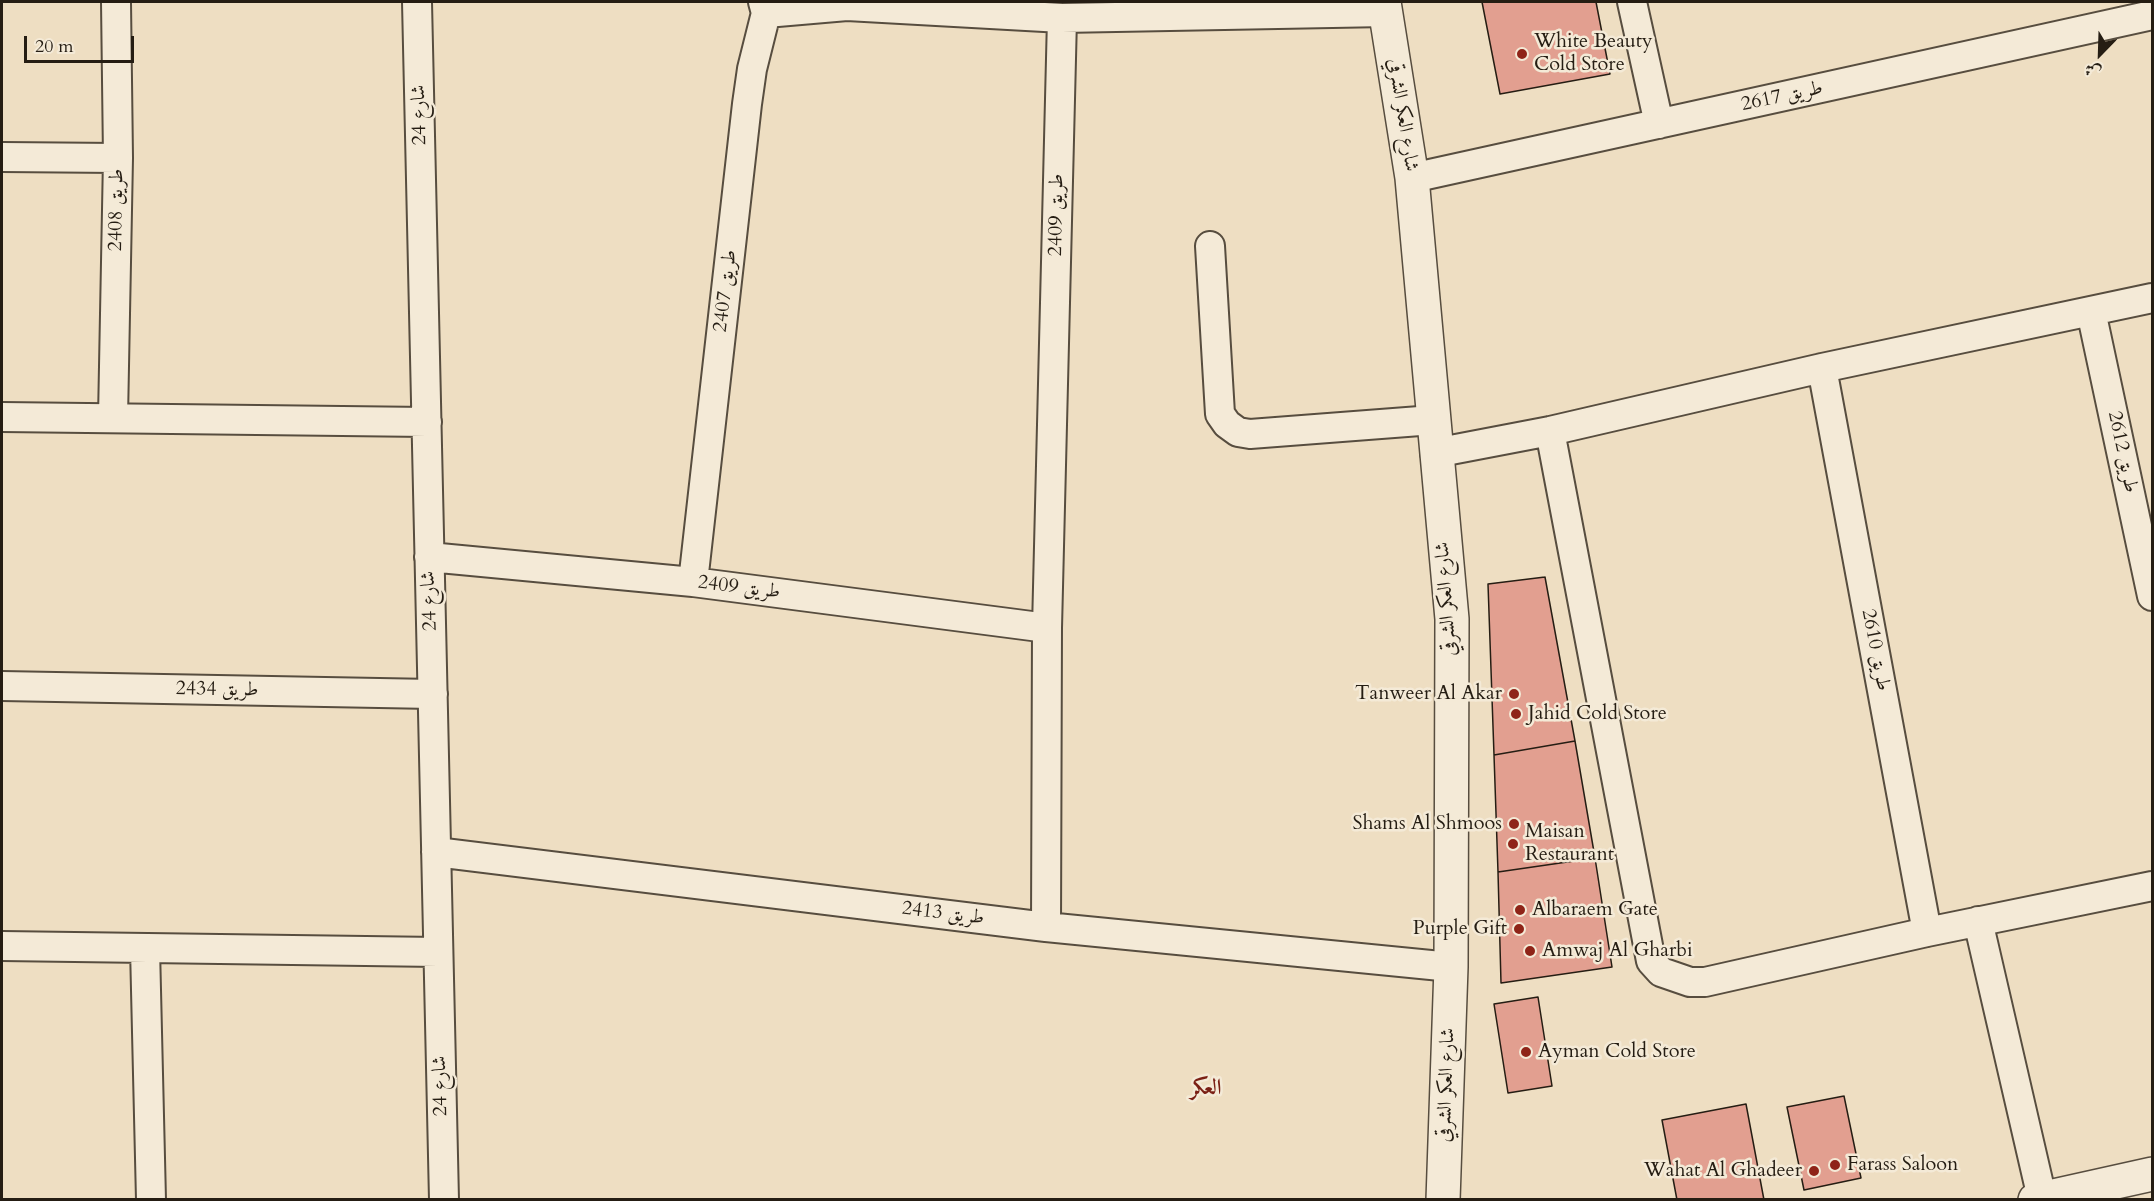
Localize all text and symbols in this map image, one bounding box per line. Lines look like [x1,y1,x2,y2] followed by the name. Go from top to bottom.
[27,24,136,62] scale bar
[2070,24,2130,84] north arrow
[1534,30,1653,77] place label: White Beauty Cold Store
[35,34,74,59] text: 20 m
[1515,47,1529,61] marker: White Beauty Cold Store
[1381,57,1423,173] street label: شارع العكر الشرقي
[2081,57,2105,84] text: ش
[1739,77,1825,117] street label: طريق 2617
[407,85,433,145] street label: شارع 24
[104,168,130,252] street label: طريق 2408
[1044,173,1070,257] street label: طريق 2409
[709,248,743,334] street label: طريق 2407
[2102,409,2142,495] street label: طريق 2612
[1431,541,1463,657] street label: شارع العكر الشرقي
[417,570,443,632] street label: شارع 24
[696,571,782,605] street label: طريق 2409
[1855,607,1895,693] street label: طريق 2610
[175,677,259,703] street label: طريق 2434
[1355,682,1502,706] place label: Tanweer Al Akar
[1507,687,1521,701] marker: Tanweer Al Akar
[1528,702,1667,726] place label: Jahid Cold Store
[1509,707,1523,721] marker: Jahid Cold Store
[1352,812,1502,836] place label: Shams Al Shmoos
[1507,817,1521,831] marker: Shams Al Shmoos
[1525,820,1614,867] place label: Maisan Restaurant
[1506,837,1520,851] marker: Maisan Restaurant
[900,897,986,931] street label: طريق 2413
[1532,898,1658,922] place label: Albaraem Gate
[1513,903,1527,917] marker: Albaraem Gate
[1413,917,1507,941] place label: Purple Gift
[1512,922,1526,936] marker: Purple Gift
[1542,939,1693,963] place label: Amwaj Al Gharbi
[1523,944,1537,958] marker: Amwaj Al Gharbi
[1433,1027,1461,1143] street label: شارع العكر الشرقي
[1538,1040,1696,1064] place label: Ayman Cold Store
[1519,1045,1533,1059] marker: Ayman Cold Store
[428,1056,454,1116] street label: شارع 24
[1190,1076,1222,1102] district label: العكر
[1847,1153,1958,1177] place label: Farass Saloon
[1828,1158,1842,1172] marker: Farass Saloon
[1644,1159,1802,1183] place label: Wahat Al Ghadeer
[1807,1164,1821,1178] marker: Wahat Al Ghadeer

